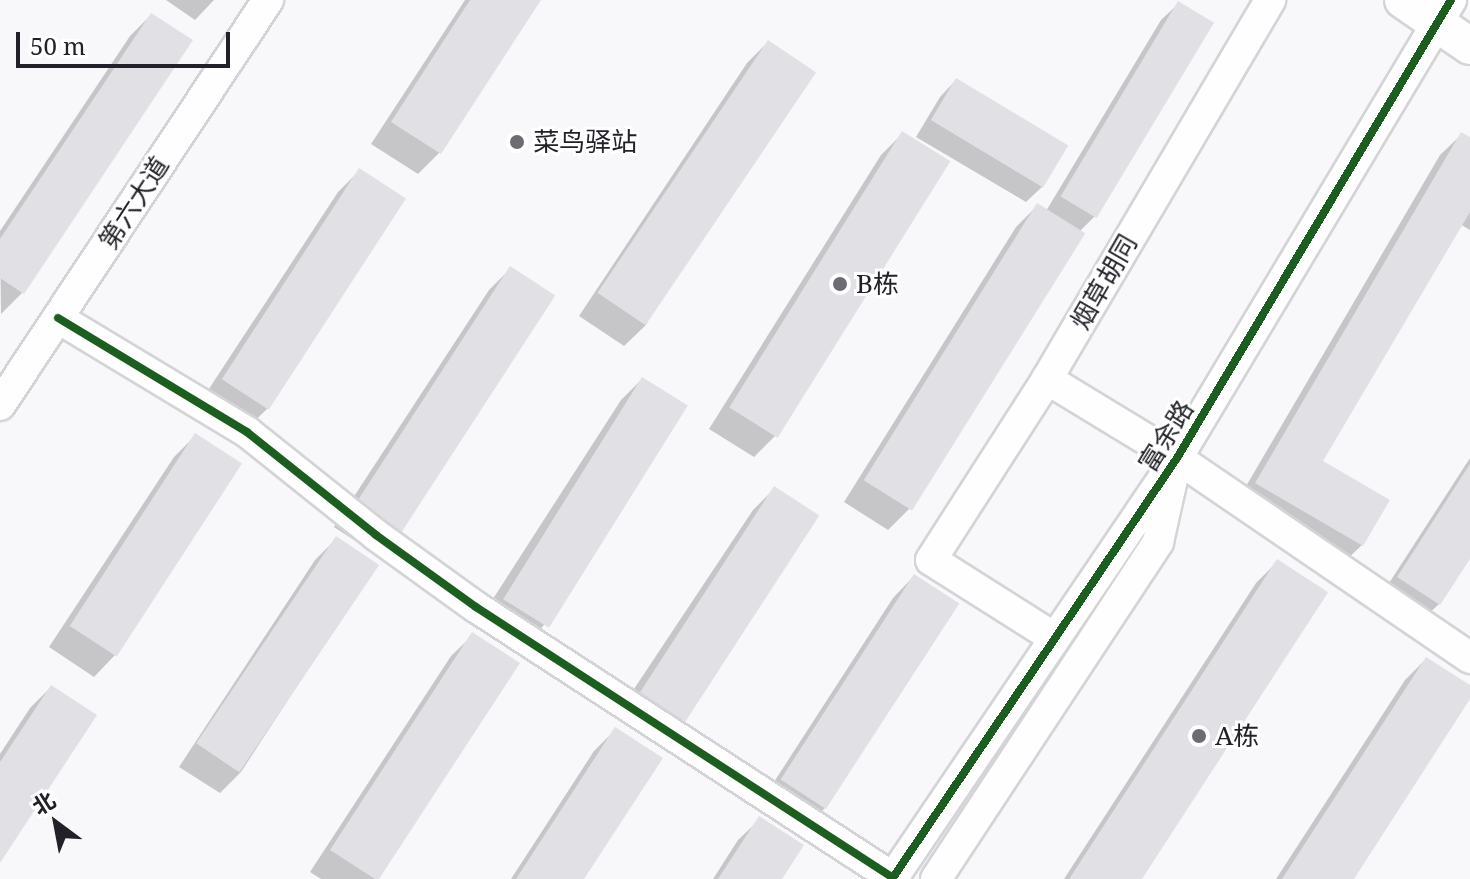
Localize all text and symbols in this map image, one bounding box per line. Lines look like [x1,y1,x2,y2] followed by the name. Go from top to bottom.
[20,16,234,66] scale bar
[30,29,86,62] text: 50 m
[533,126,637,158] place label: 菜鸟驿站
[508,133,526,151] marker: 菜鸟驿站
[93,151,175,255] street label: 第六大道
[1064,229,1144,335] street label: 烟草胡同
[856,268,899,300] place label: B栋
[831,275,849,293] marker: B栋
[1132,395,1200,477] street label: 富余路
[1215,720,1259,752] place label: A栋
[1190,727,1208,745] marker: A栋
[16,783,96,863] north arrow
[26,784,61,821] text: 北

